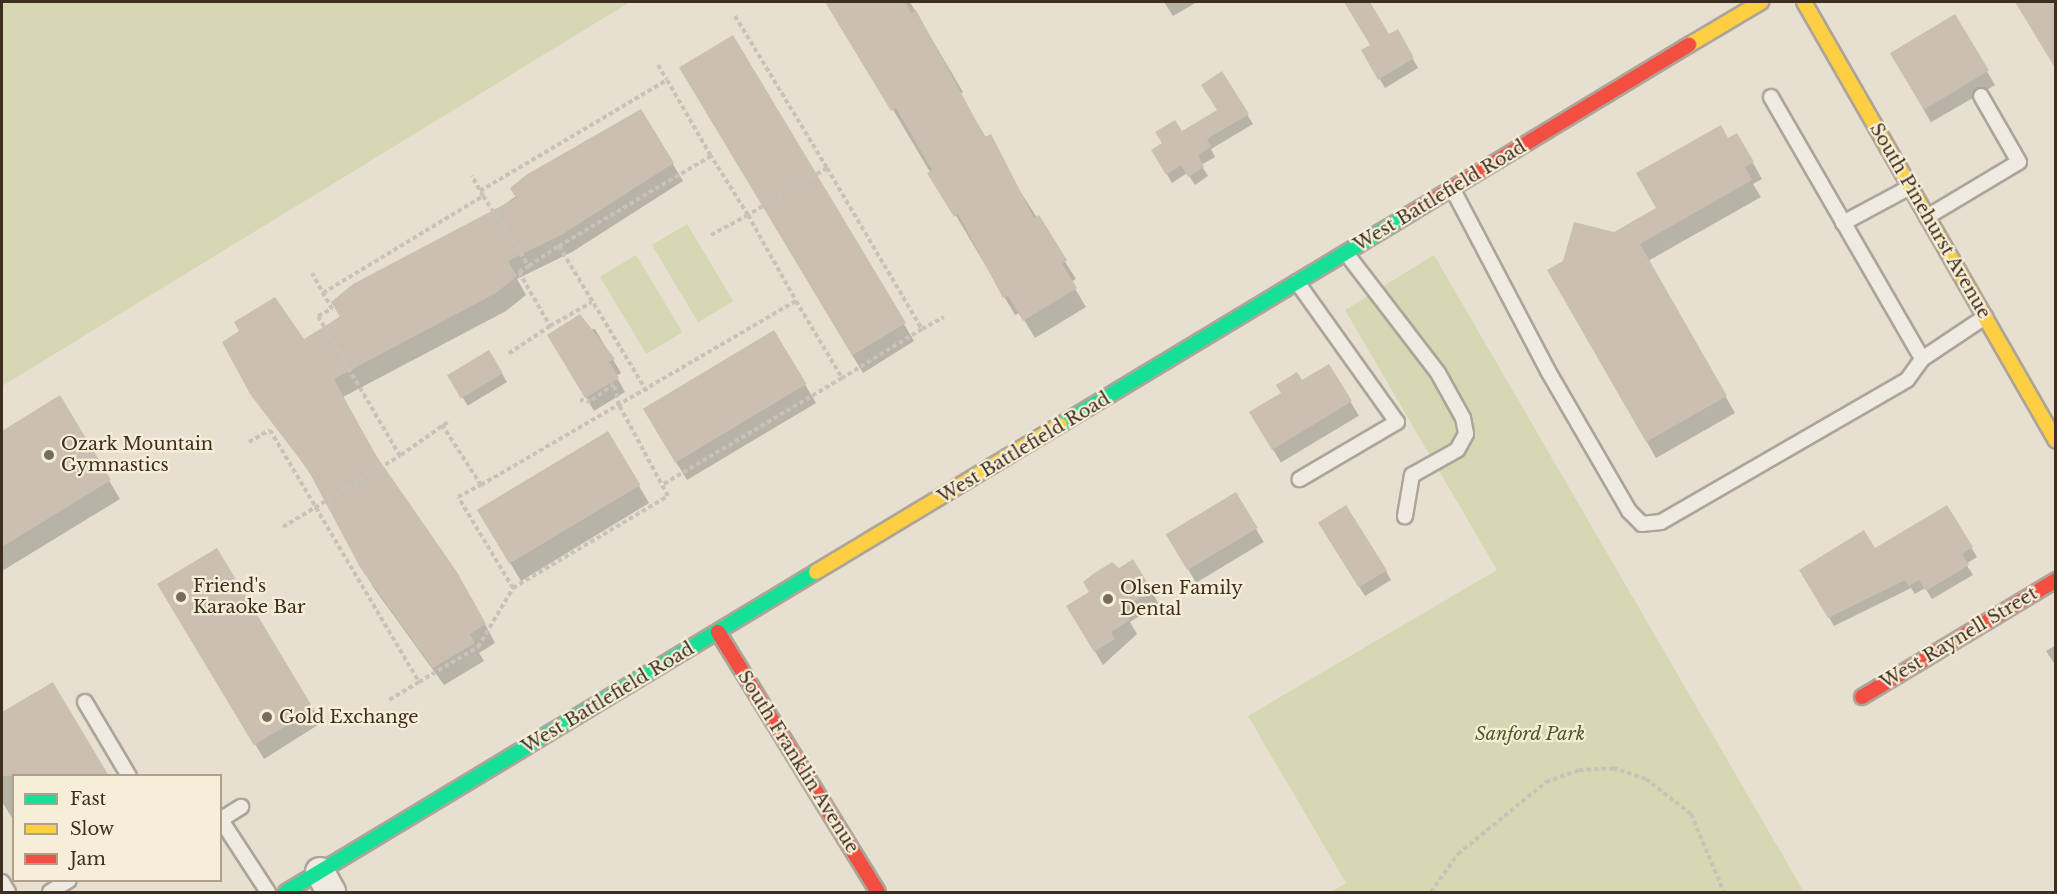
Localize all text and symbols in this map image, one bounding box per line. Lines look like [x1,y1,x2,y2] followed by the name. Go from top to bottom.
[1865,119,1995,323] street label: South Pinehurst Avenue
[1350,136,1530,256] street label: West Battlefield Road
[934,388,1114,508] street label: West Battlefield Road
[61,434,213,476] place label: Ozark Mountain Gymnastics
[42,448,56,462] marker: Ozark Mountain Gymnastics
[193,576,306,618] place label: Friend's Karaoke Bar
[1120,578,1243,620] place label: Olsen Family Dental
[1877,583,2041,693] street label: West Raynell Street
[174,590,188,604] marker: Friend's Karaoke Bar
[1101,592,1115,606] marker: Olsen Family Dental
[518,638,698,758] street label: West Battlefield Road
[733,666,863,858] street label: South Franklin Avenue
[279,706,419,728] place label: Gold Exchange
[260,710,274,724] marker: Gold Exchange
[1475,723,1585,745] park label: Sanford Park
[12,774,222,882] legend
[70,788,106,810] text: Fast
[70,818,114,840] text: Slow
[70,848,106,870] text: Jam

